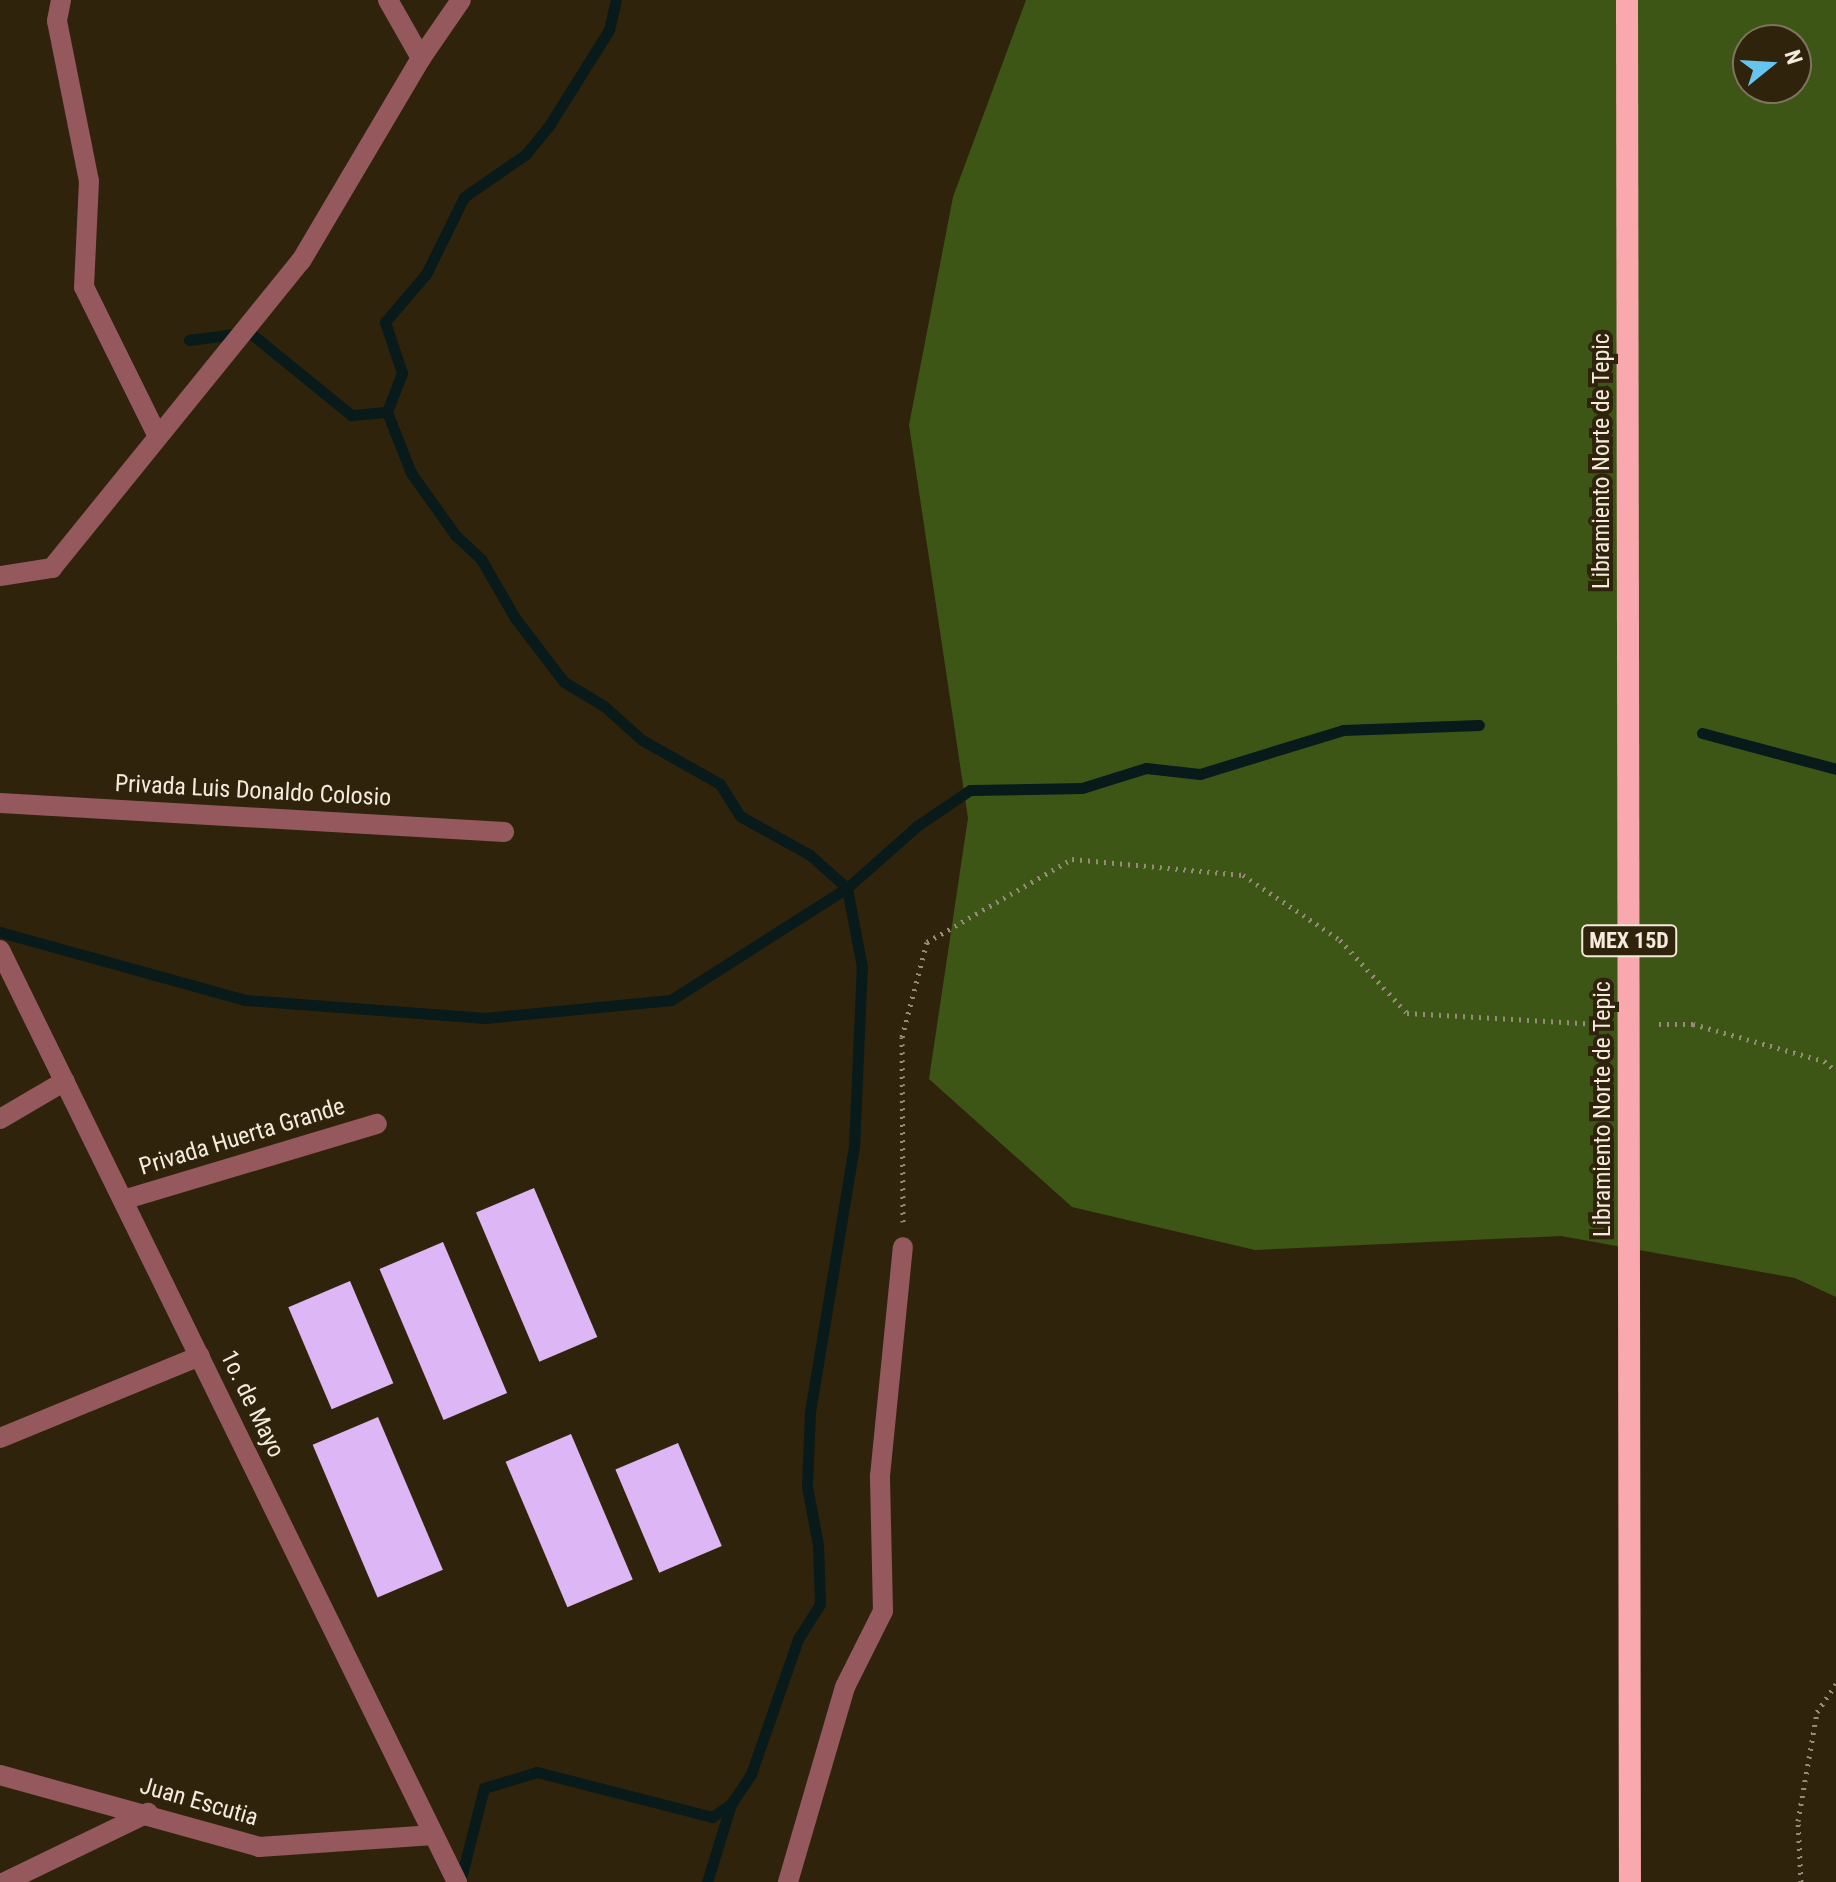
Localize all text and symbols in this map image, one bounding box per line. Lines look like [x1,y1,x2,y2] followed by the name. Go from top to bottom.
[1732,24,1812,104] north arrow
[1779,47,1807,67] text: N
[1588,333,1616,589] street label: Libramiento Norte de Tepic
[114,769,392,813] street label: Privada Luis Donaldo Colosio
[1581,923,1677,959] road number: MEX 15D
[1589,981,1617,1237] street label: Libramiento Norte de Tepic
[136,1092,348,1182] street label: Privada Huerta Grande
[214,1346,290,1462] street label: 1o. de Mayo
[137,1771,261,1833] street label: Juan Escutia

